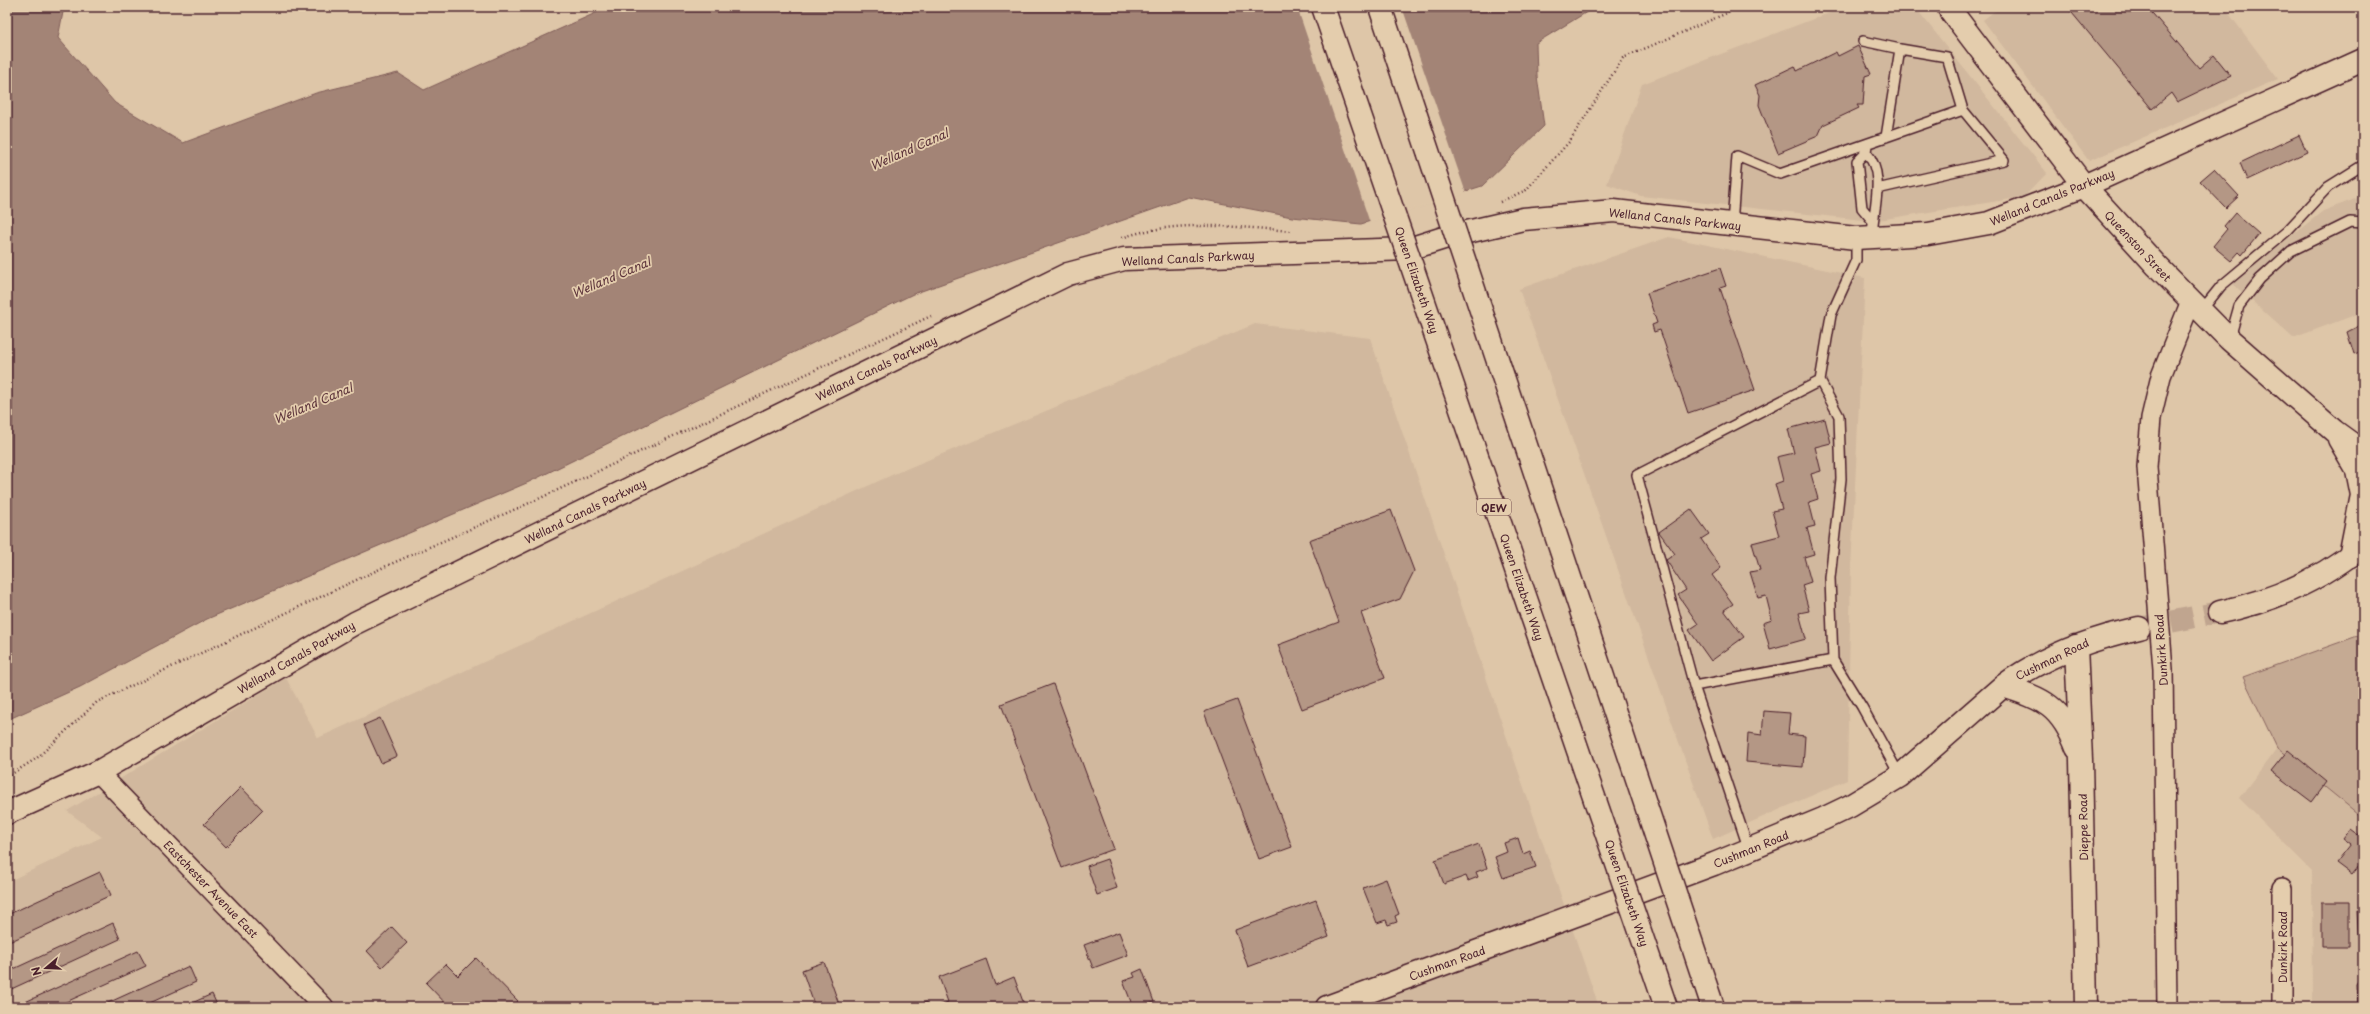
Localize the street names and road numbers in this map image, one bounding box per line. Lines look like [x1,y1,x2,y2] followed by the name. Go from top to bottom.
[1987,164,2117,230] street label: Welland Canals Parkway
[1608,204,1742,234] street label: Welland Canals Parkway
[2101,207,2176,286] street label: Queenston Street
[1391,224,1443,336] street label: Queen Elizabeth Way
[1121,246,1255,270] street label: Welland Canals Parkway
[813,331,939,405] street label: Welland Canals Parkway
[522,474,648,548] street label: Welland Canals Parkway
[1477,499,1511,515] road number: QEW
[1496,531,1548,643] street label: Queen Elizabeth Way
[2150,613,2172,687] street label: Dunkirk Road
[234,616,358,698] street label: Welland Canals Parkway
[2012,634,2092,684] street label: Cushman Road
[2074,793,2092,861] street label: Dieppe Road
[1711,826,1791,872] street label: Cushman Road
[160,836,263,942] street label: Eastchester Avenue East
[1601,837,1653,949] street label: Queen Elizabeth Way
[2274,911,2291,983] street label: Dunkirk Road
[1406,941,1488,985] street label: Cushman Road

